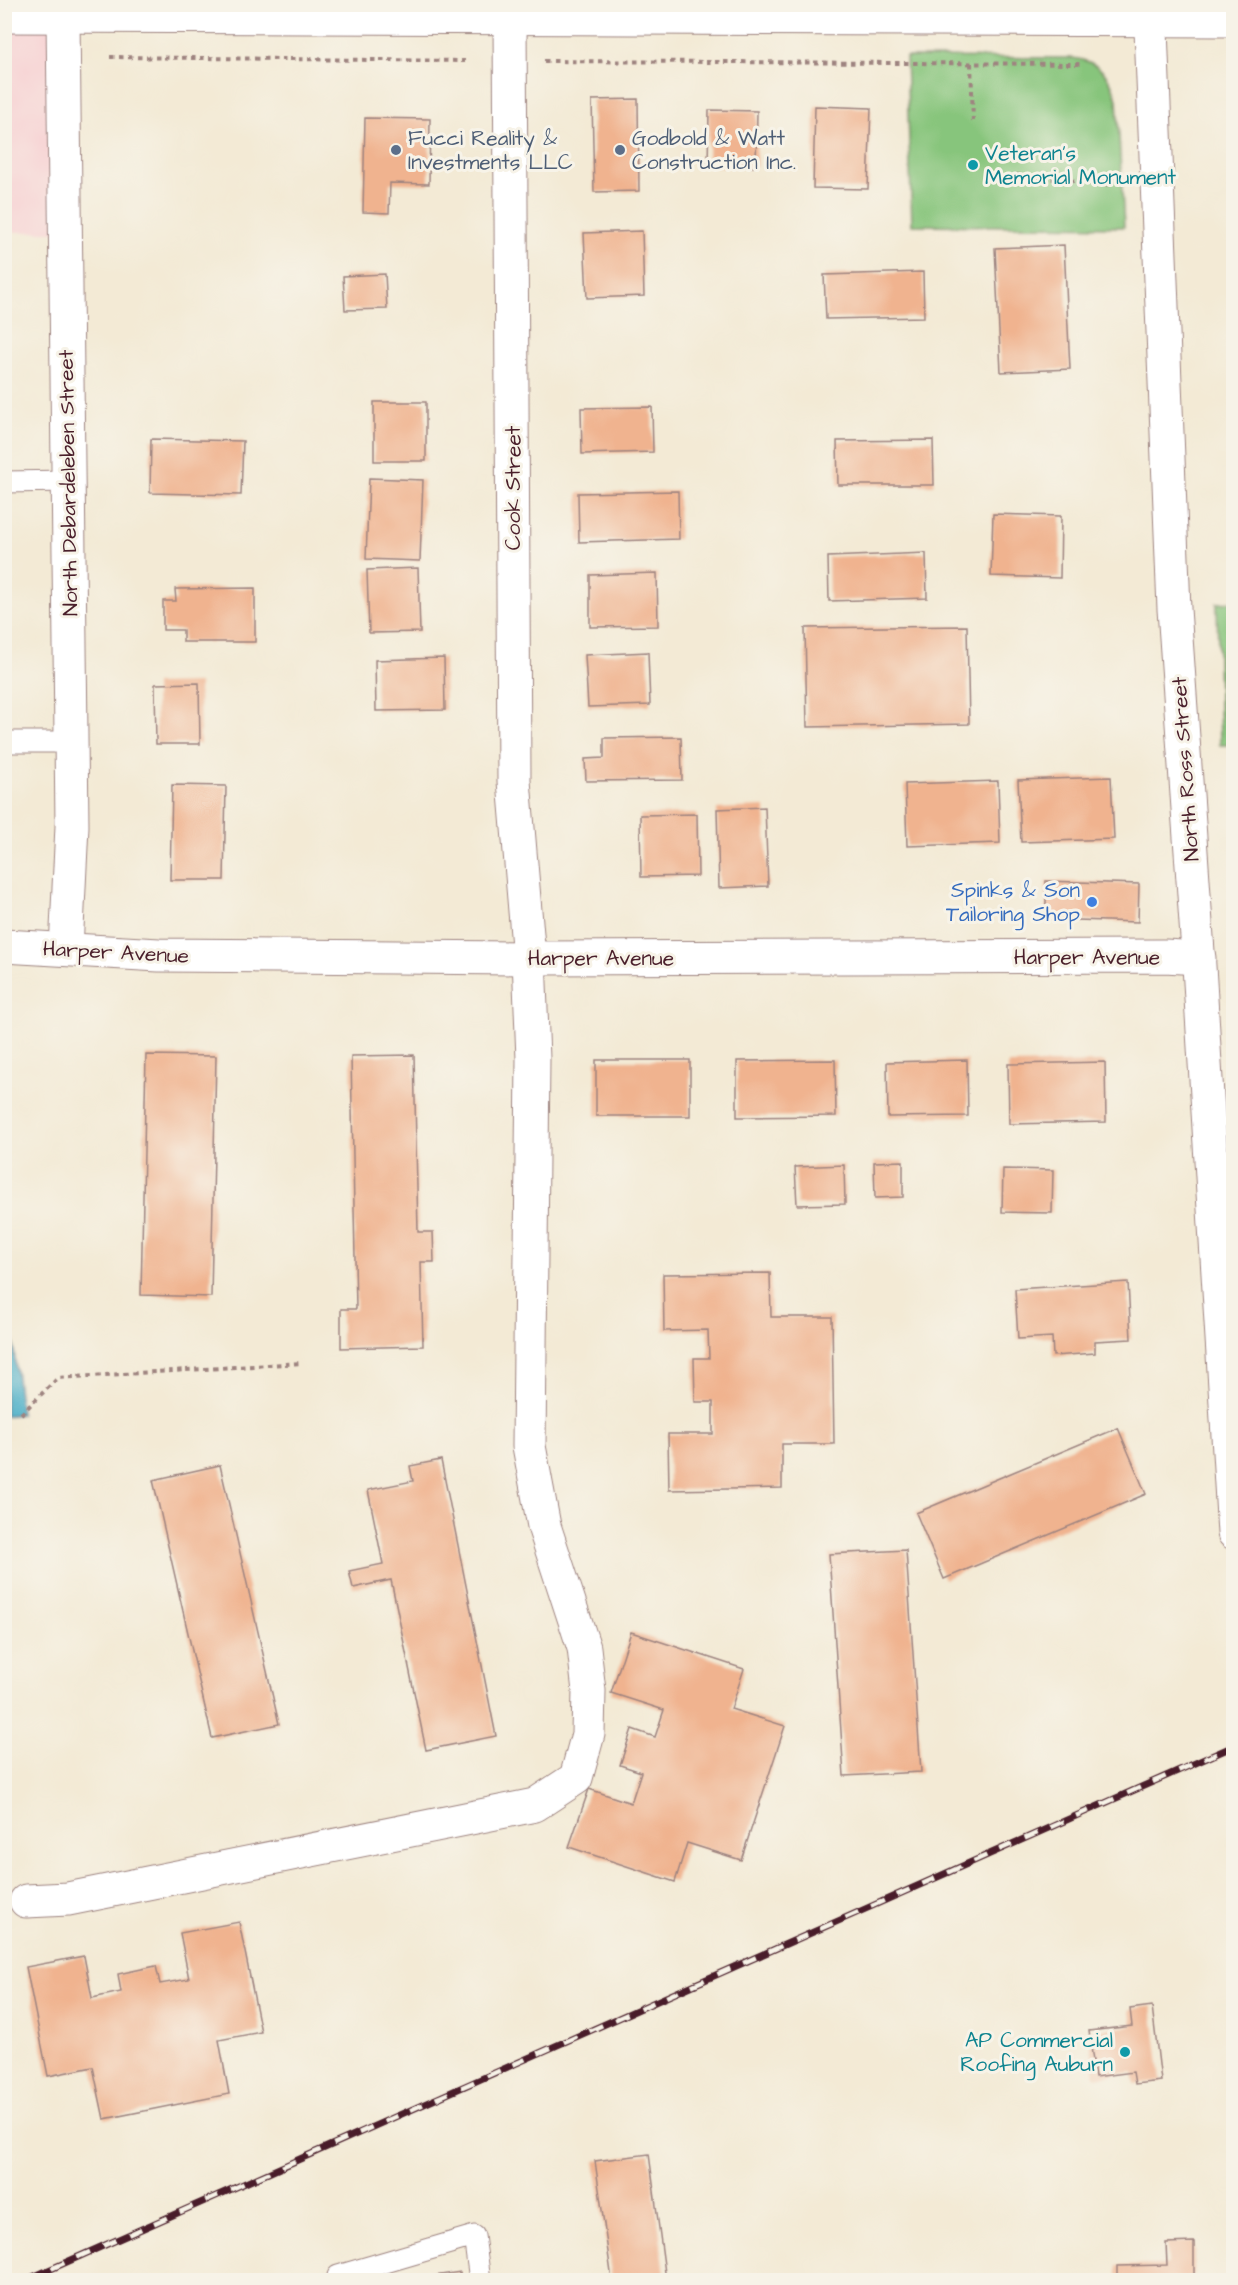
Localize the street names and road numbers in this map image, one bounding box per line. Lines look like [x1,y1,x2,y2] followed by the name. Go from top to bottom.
[52,349,85,616] street label: North Debardeleben Street
[499,425,528,550] street label: Cook Street
[1165,675,1206,862] street label: North Ross Street
[42,934,190,972] street label: Harper Avenue
[1014,943,1160,973] street label: Harper Avenue
[528,944,674,974] street label: Harper Avenue

